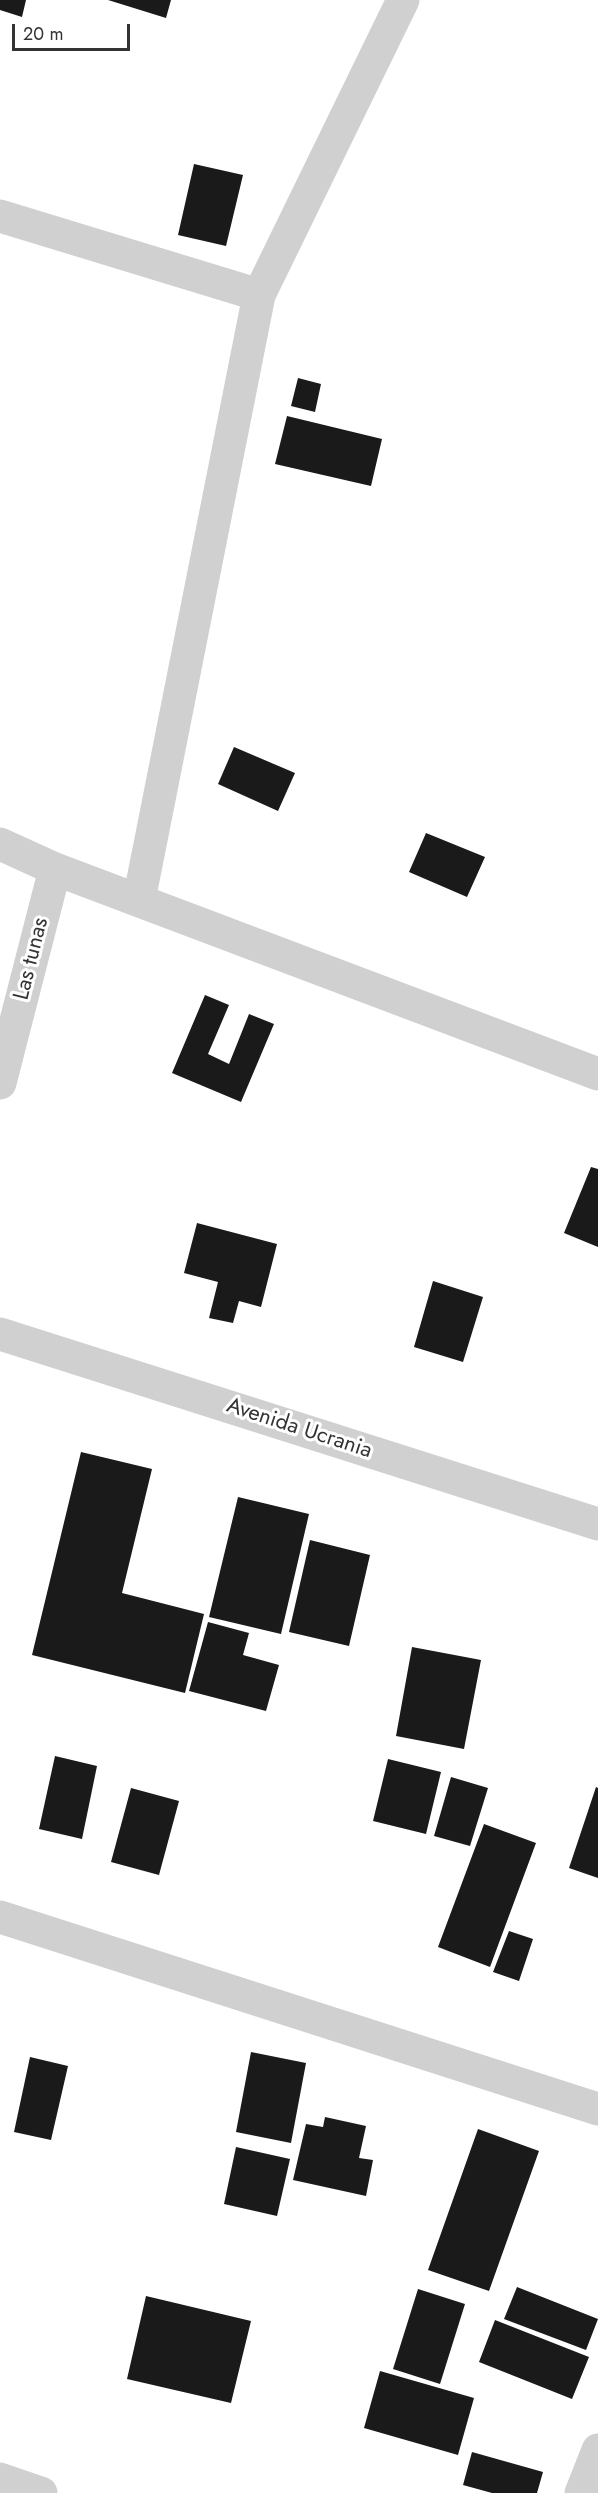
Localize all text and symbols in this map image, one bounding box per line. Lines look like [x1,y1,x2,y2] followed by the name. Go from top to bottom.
[15,12,134,50] scale bar
[23,21,63,47] text: 20 m
[9,915,55,1003] street label: Las tunas
[223,1393,375,1465] street label: Avenida Ucrania

